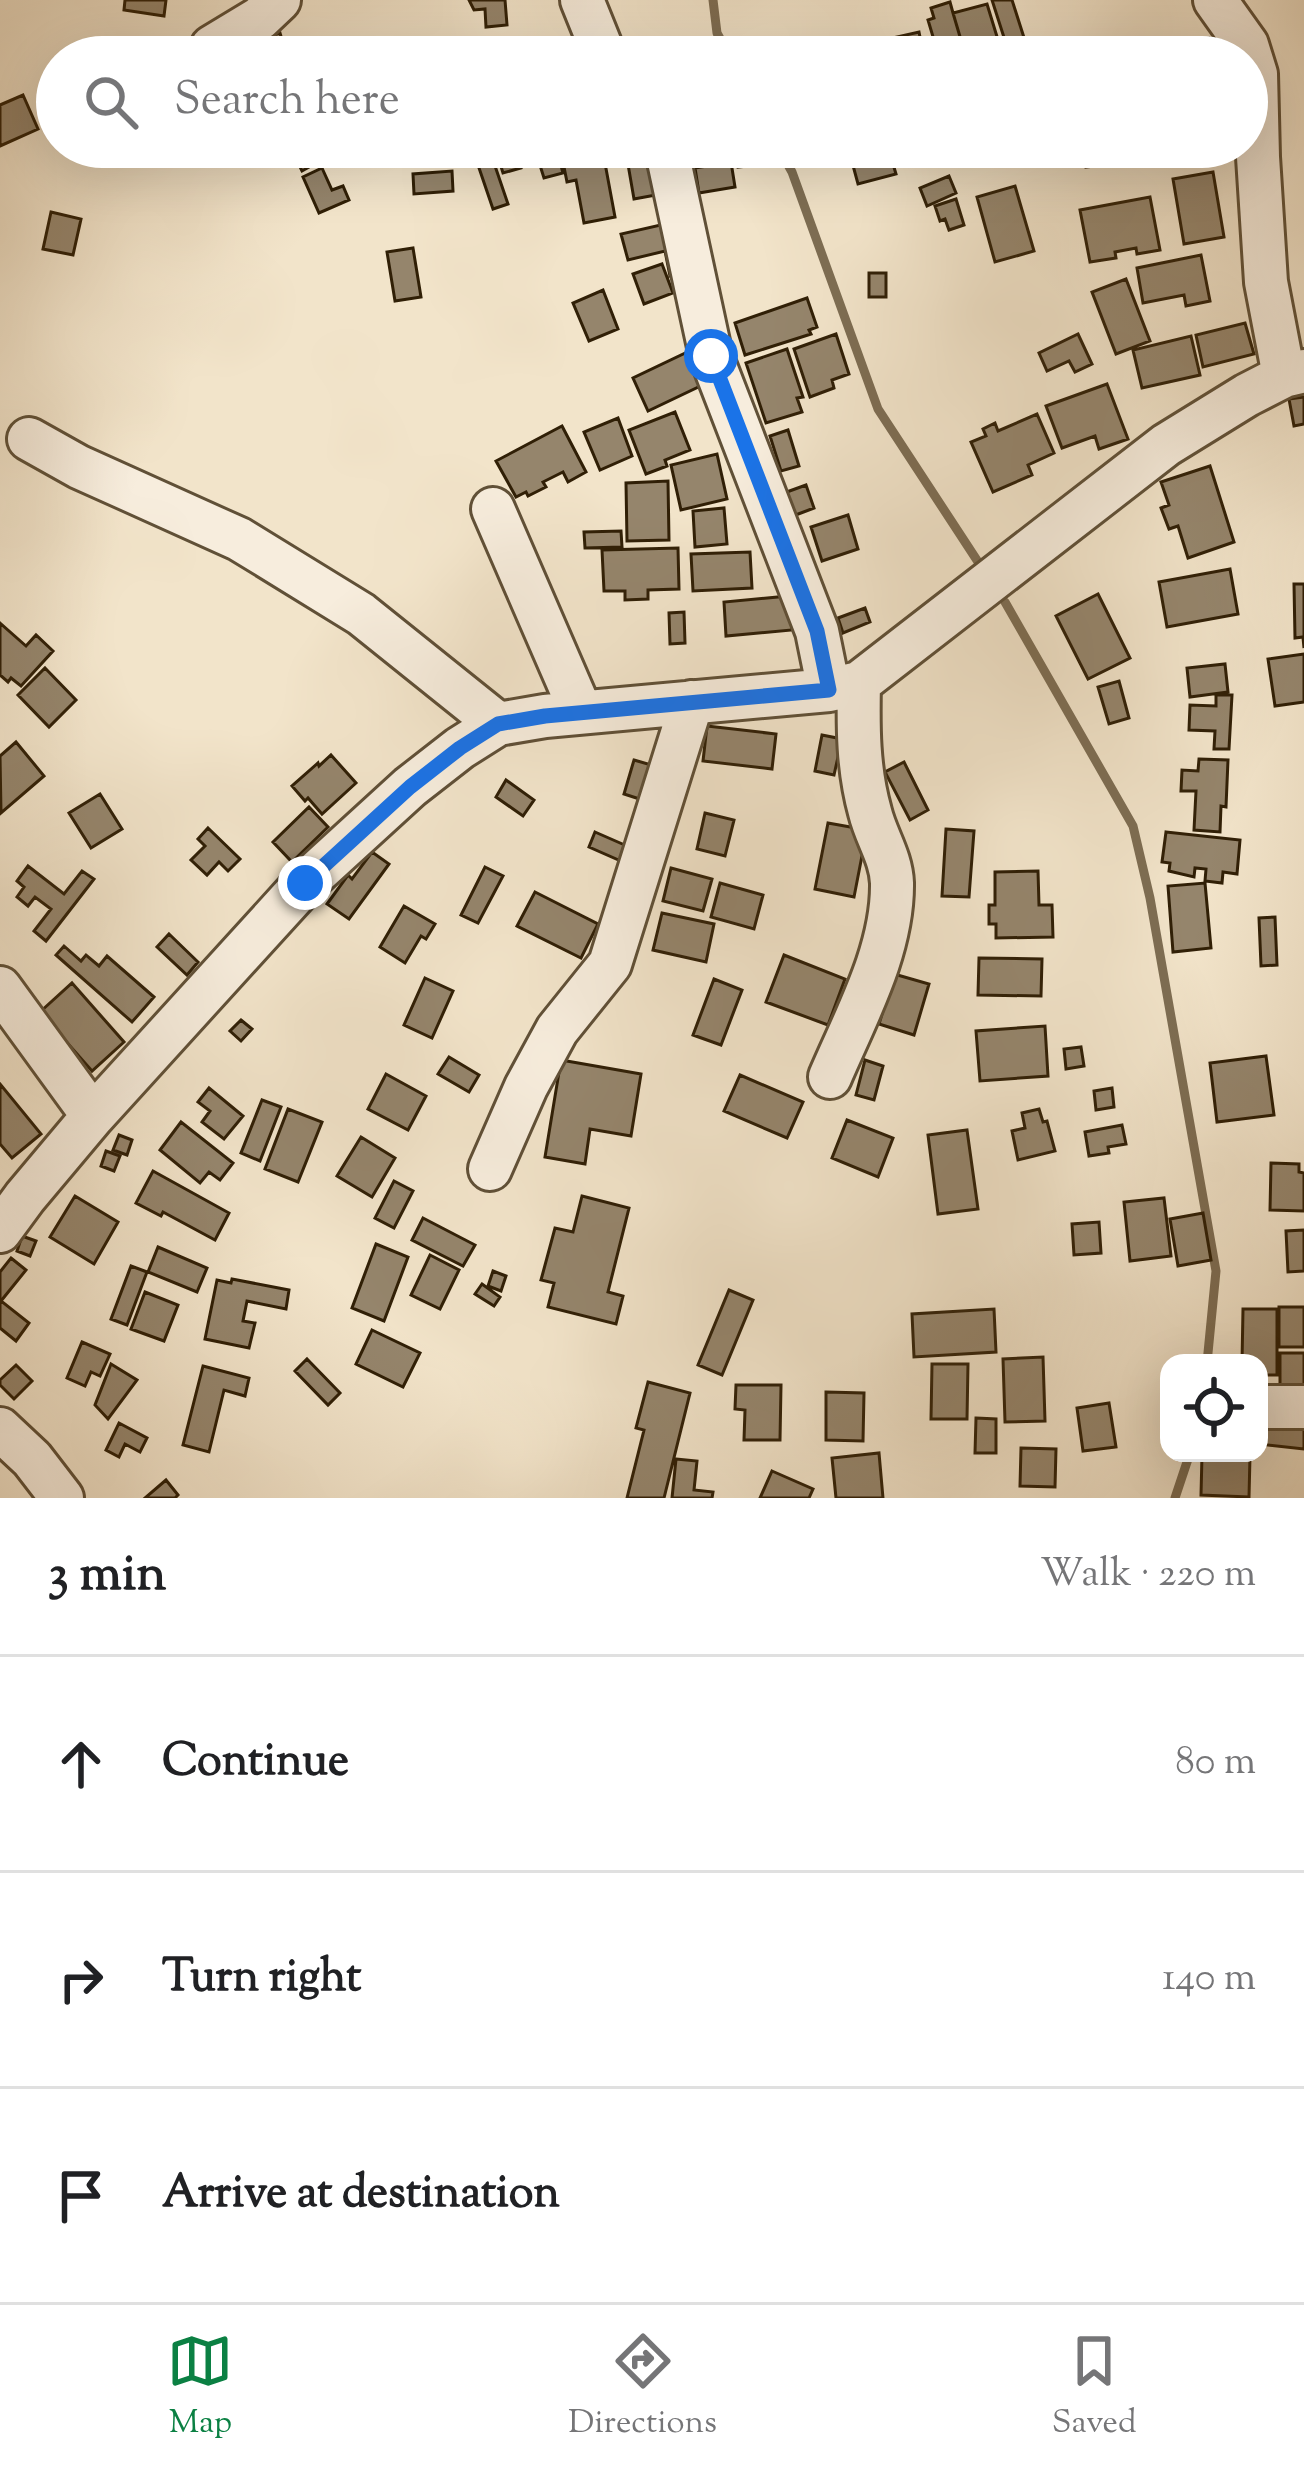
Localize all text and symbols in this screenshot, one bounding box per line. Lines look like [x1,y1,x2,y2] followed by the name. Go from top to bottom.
[36,36,1268,168] search box
[78,69,144,135] icon: search
[174,70,400,135] text: Search here
[684,329,738,383] route start
[278,856,332,910] route end
[1160,1354,1268,1462] map controls
[1160,1354,1268,1462] button: locate
[48,1540,166,1613] text: 3 min
[1040,1548,1256,1604] text: Walk · 220 m
[48,1731,114,1797] icon: ahead
[162,1731,349,1796] text: Continue
[1175,1736,1256,1792] text: 80 m
[48,1947,114,2013] icon: right
[162,1947,361,2012] text: Turn right
[1162,1952,1256,2008] text: 140 m
[48,2163,114,2229] icon: arrive
[162,2163,560,2228] text: Arrive at destination
[167,2328,233,2448] tab: Map
[568,2328,717,2448] tab: Directions
[1052,2328,1137,2448] tab: Saved

